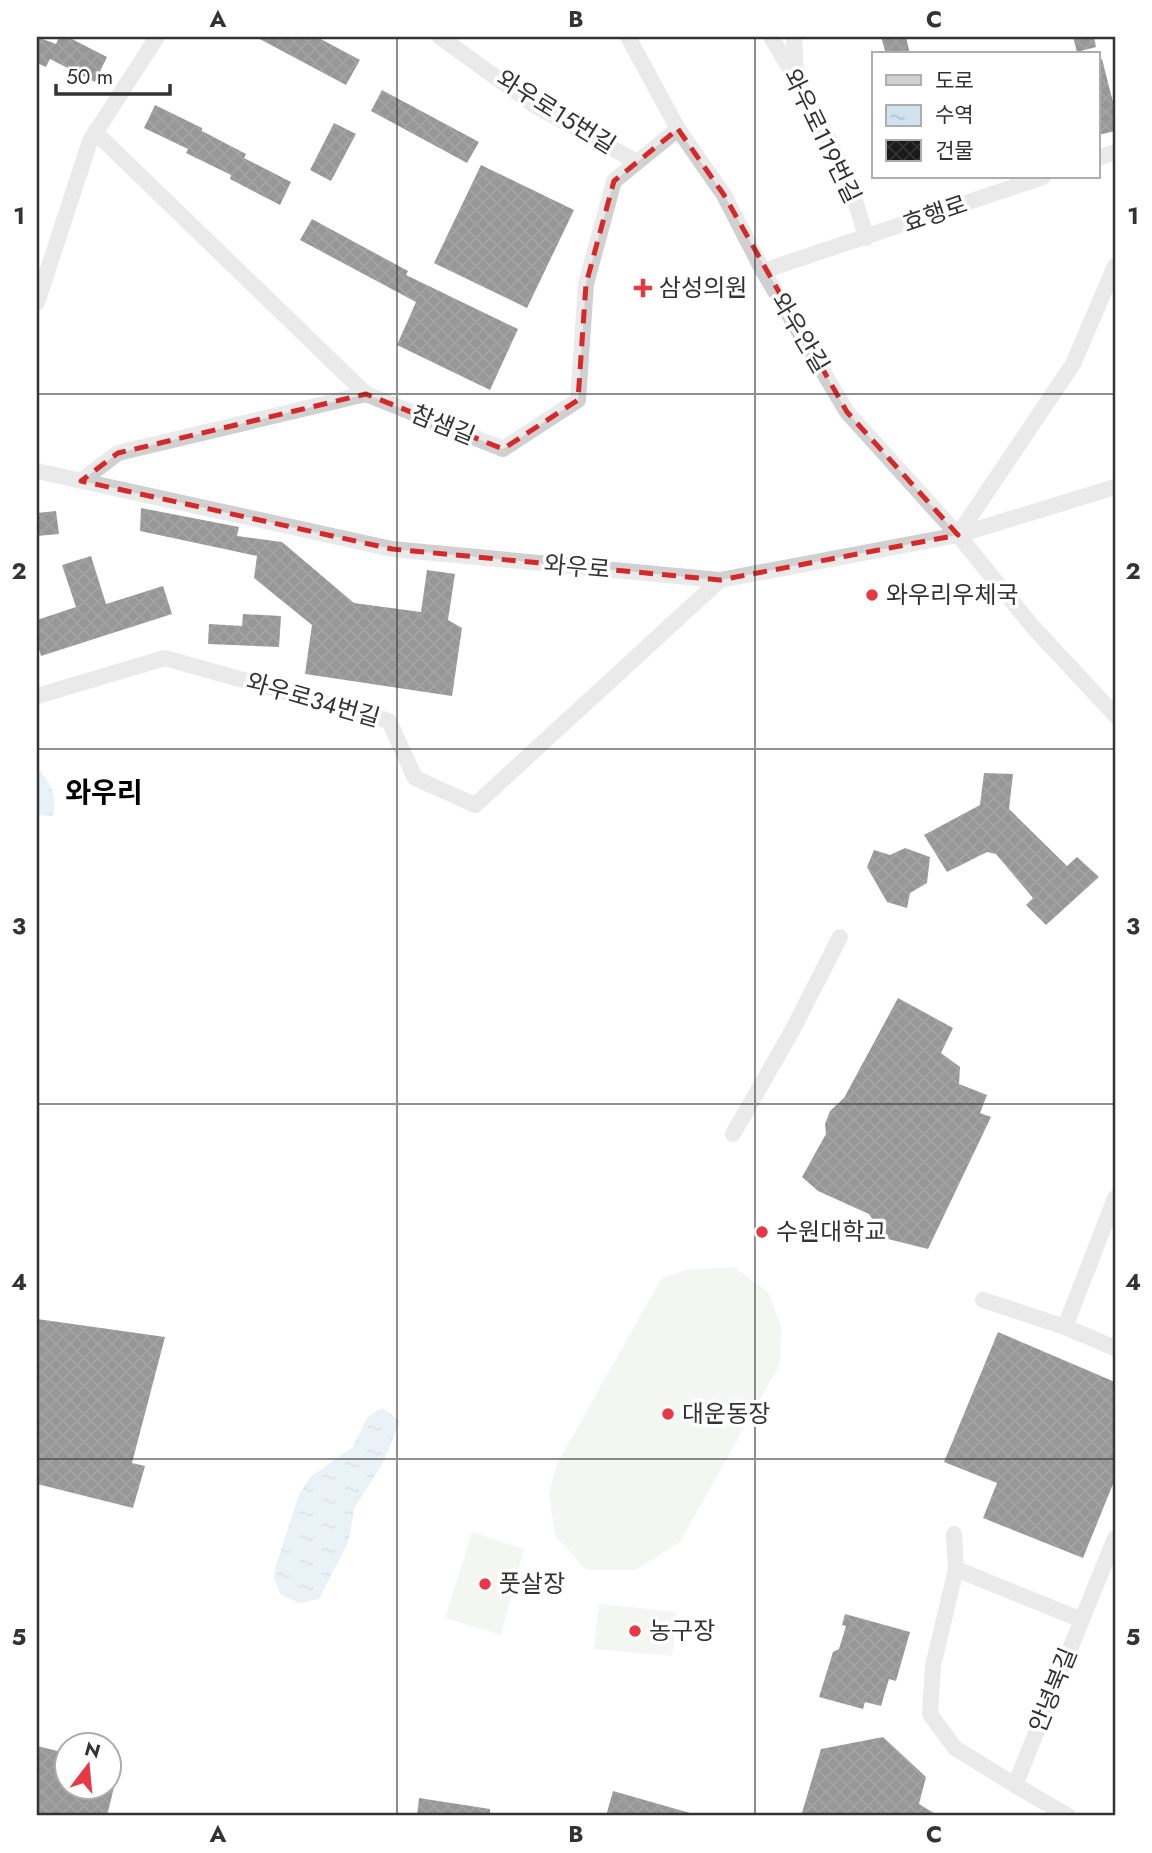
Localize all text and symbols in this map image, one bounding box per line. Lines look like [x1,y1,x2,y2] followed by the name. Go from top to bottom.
[209,2,227,36] text: A
[568,2,584,36] text: B
[926,2,942,36] text: C
[56,52,170,96] scale bar
[872,52,1100,178] legend
[490,61,623,162] street label: 와우로15번길
[66,62,113,92] text: 50 m
[775,63,870,209] street label: 와우로119번길
[935,66,974,96] text: 도로
[935,100,974,130] text: 수역
[935,136,974,166] text: 건물
[898,186,972,241] street label: 효행로
[13,199,25,233] text: 1
[1127,199,1139,233] text: 1
[659,270,747,305] place label: 삼성의원
[633,278,653,298] marker: 삼성의원
[763,286,838,380] street label: 와우안길
[406,396,480,453] street label: 참샘길
[543,546,612,587] street label: 와우로
[11,554,27,588] text: 2
[1125,554,1141,588] text: 2
[886,577,1018,612] place label: 와우리우체국
[864,587,880,603] marker: 와우리우체국
[242,664,384,735] street label: 와우로34번길
[65,772,143,813] district label: 와우리
[12,909,26,943] text: 3
[1126,909,1140,943] text: 3
[776,1214,886,1249] place label: 수원대학교
[754,1224,770,1240] marker: 수원대학교
[11,1265,27,1299] text: 4
[1125,1265,1141,1299] text: 4
[682,1396,770,1431] place label: 대운동장
[660,1406,676,1422] marker: 대운동장
[499,1566,565,1601] place label: 풋살장
[477,1576,493,1592] marker: 풋살장
[649,1613,715,1648] place label: 농구장
[12,1620,26,1654] text: 5
[1126,1620,1140,1654] text: 5
[627,1623,643,1639] marker: 농구장
[1020,1642,1085,1737] street label: 안녕북길
[52,1730,122,1800] north arrow
[82,1735,104,1765] text: N
[209,1817,227,1851] text: A
[568,1817,584,1851] text: B
[926,1817,942,1851] text: C

